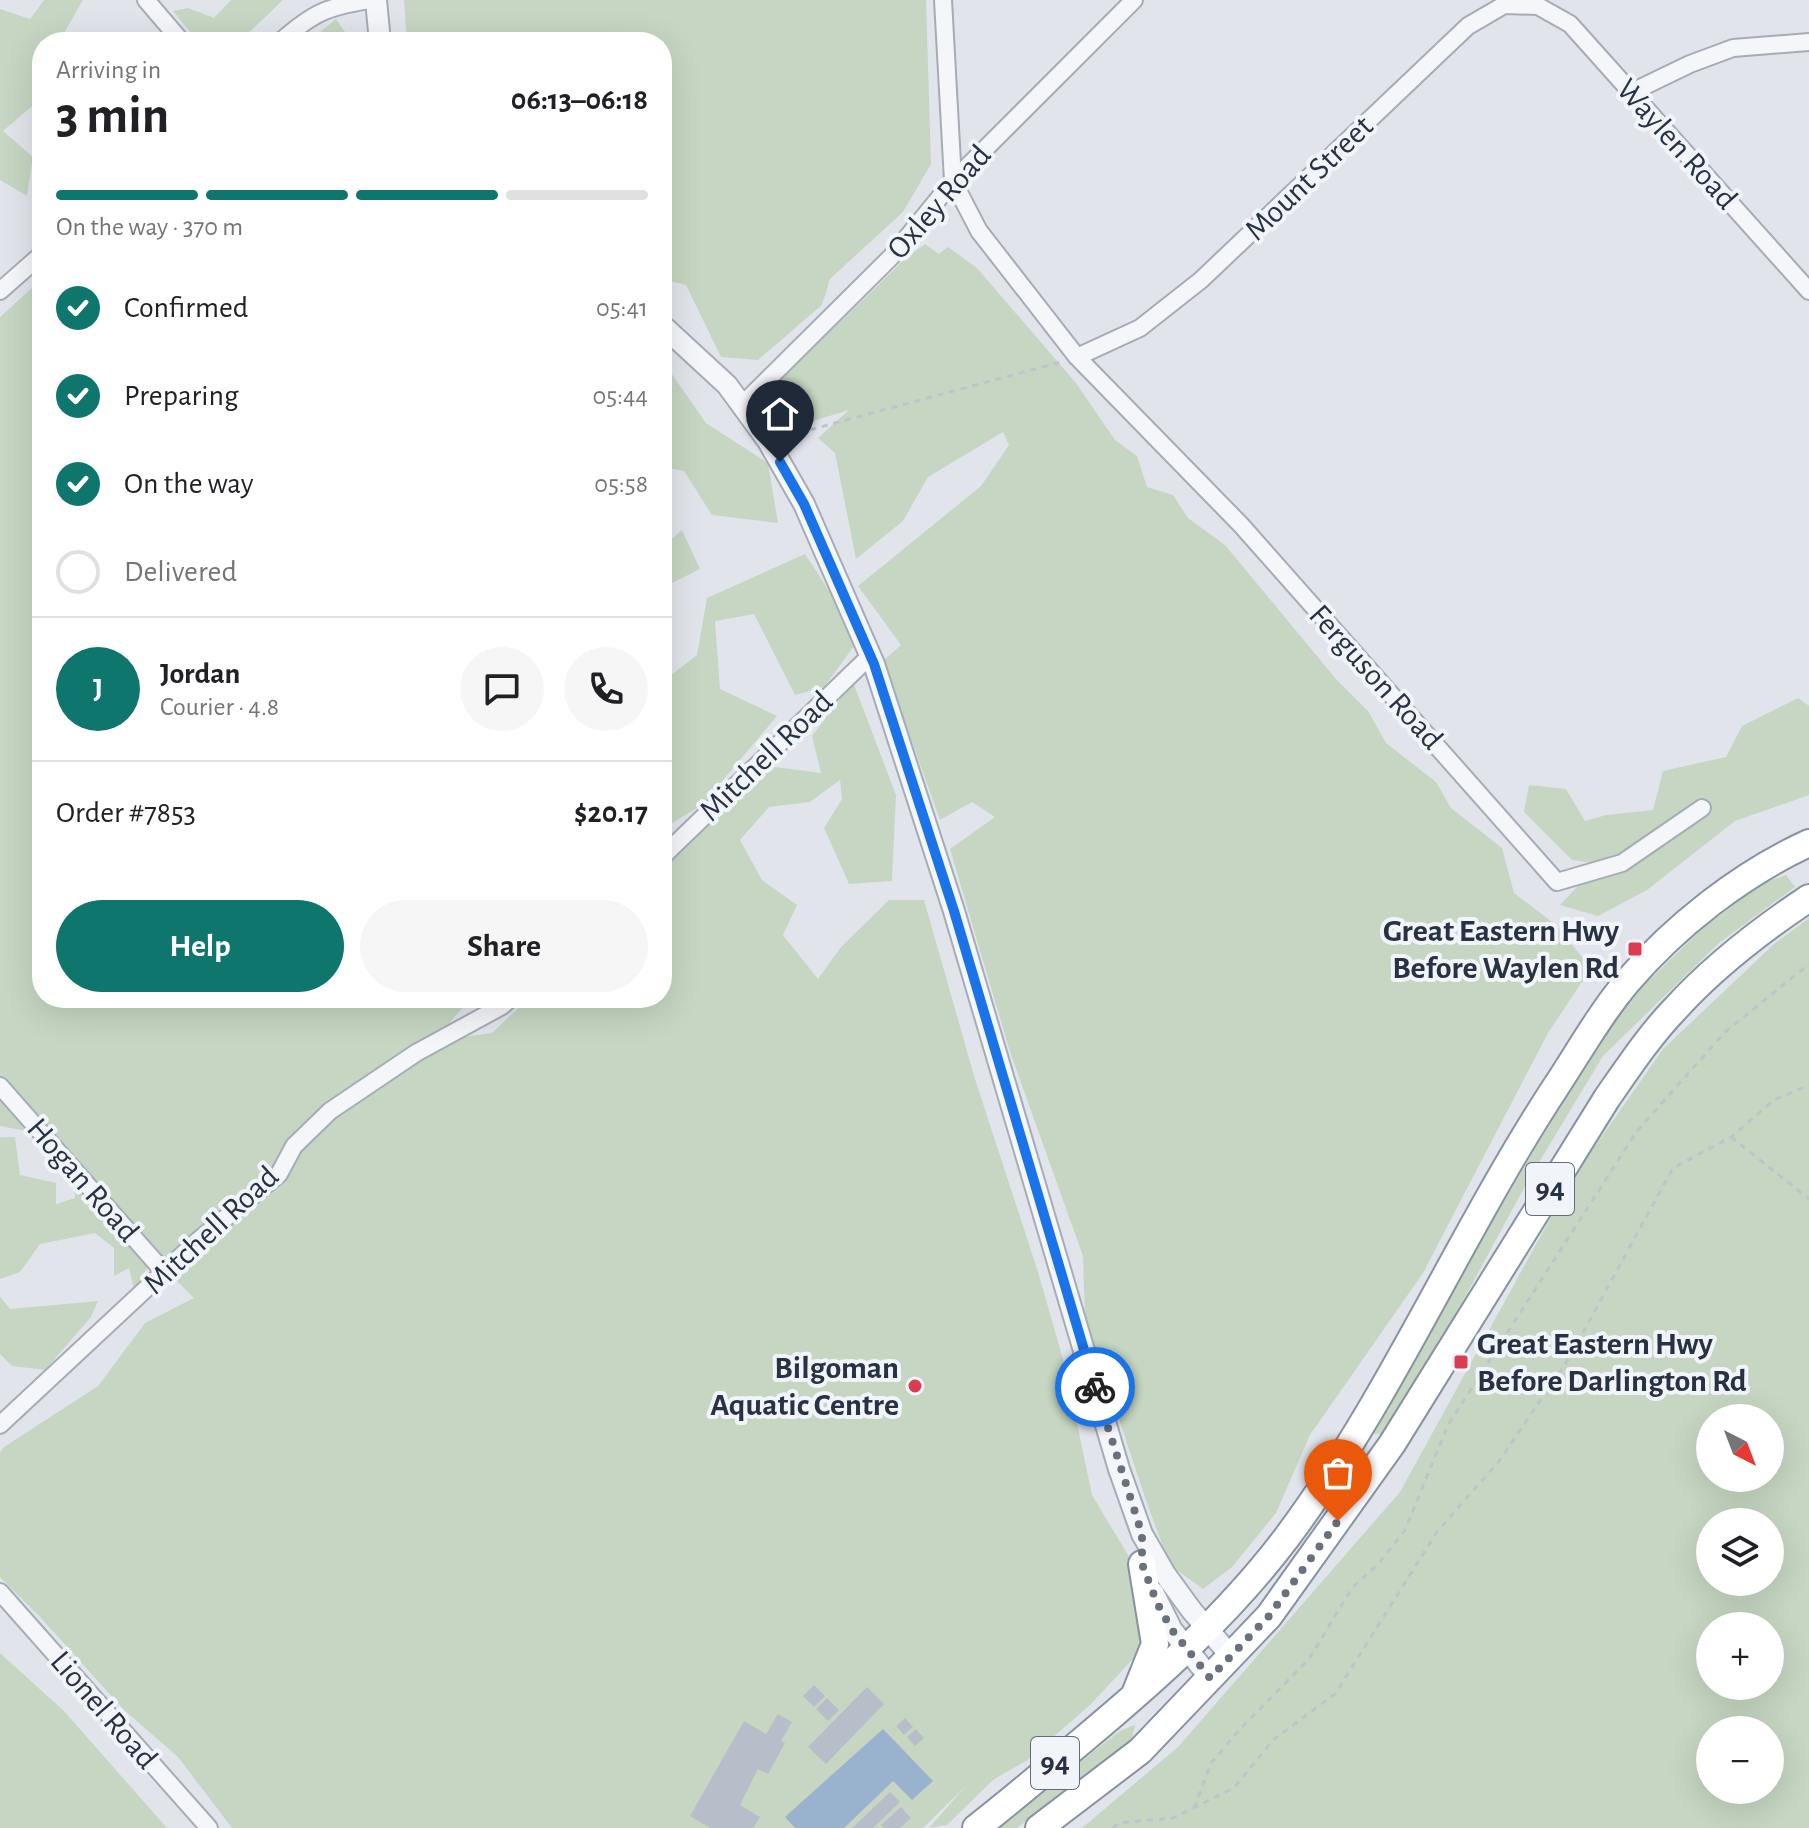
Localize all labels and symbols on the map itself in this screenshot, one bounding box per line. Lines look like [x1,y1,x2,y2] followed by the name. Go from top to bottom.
[1611,73,1743,215] street label: Waylen Road
[1239,110,1379,246] street label: Mount Street
[881,139,997,265] street label: Oxley Road
[746,380,814,462] pin
[1303,599,1449,755] street label: Ferguson Road
[693,685,839,827] street label: Mitchell Road
[1383,915,1620,984] place label: Great Eastern Hwy Before Waylen Rd
[1626,940,1644,958] marker: Great Eastern Hwy Before Waylen Rd
[21,1112,145,1248] street label: Hogan Road
[137,1160,285,1300] street label: Mitchell Road
[1526,1163,1574,1215] road number: 94
[1477,1328,1747,1397] place label: Great Eastern Hwy Before Darlington Rd
[1055,1347,1135,1427] courier
[710,1352,899,1421] place label: Bilgoman Aquatic Centre
[1452,1353,1470,1371] marker: Great Eastern Hwy Before Darlington Rd
[906,1377,924,1395] marker: Bilgoman Aquatic Centre
[1696,1404,1784,1492] north arrow
[1304,1439,1372,1521] pin
[45,1645,163,1775] street label: Lionel Road
[1031,1737,1079,1789] road number: 94

